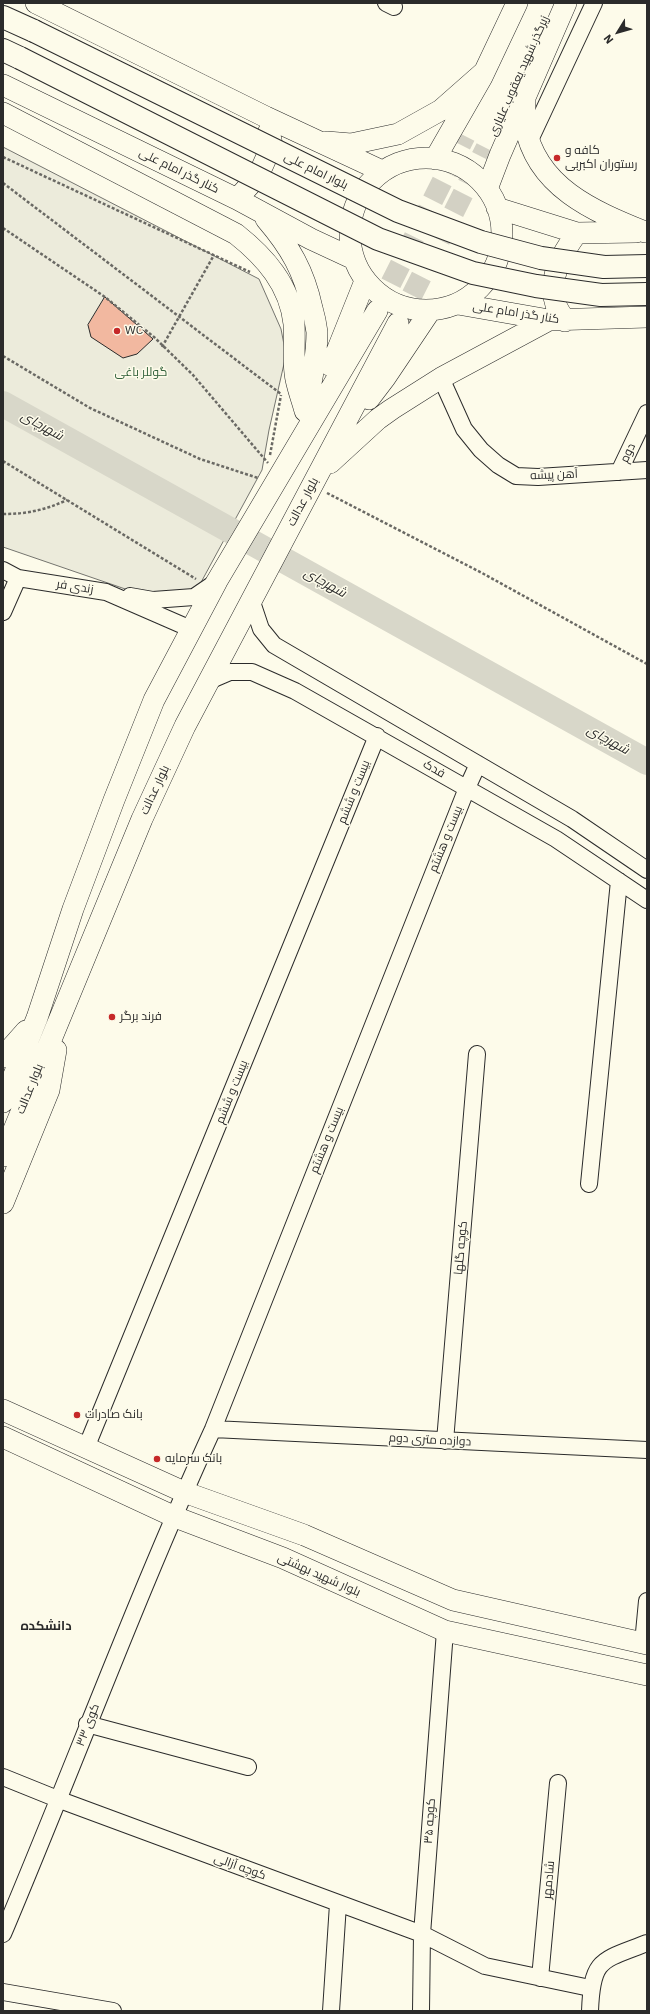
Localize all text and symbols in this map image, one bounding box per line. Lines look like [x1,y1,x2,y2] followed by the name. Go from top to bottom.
[598,12,638,52] north arrow
[486,13,552,139] street label: زیرگذر شهید یعقوب علیاری
[600,32,616,47] text: N
[565,144,637,172] place label: کافه و رستوران اکبربی
[137,145,221,197] street label: کنار گذر امام علی
[282,149,350,193] street label: بلوار امام علی
[552,153,562,163] marker: کافه و رستوران اکبربی
[472,299,560,327] street label: کنار گذر امام علی
[125,324,143,338] place label: WC
[112,326,122,336] marker: WC
[115,366,167,380] park label: گوللر باغی
[18,408,66,444] water label: شهرچای
[617,441,639,465] street label: دوم
[530,467,578,483] street label: آهن پیشه
[284,475,322,529] street label: بلوار عدالت
[301,565,349,601] water label: شهرچای
[55,577,95,597] street label: زندی فر
[584,722,632,758] water label: شهرچای
[420,757,448,781] street label: فدک
[335,758,373,826] street label: بیست و ششم
[137,763,173,817] street label: بلوار عدالت
[426,804,466,874] street label: بیست و هشتم
[120,1010,162,1024] place label: فرند برگر
[107,1012,117,1022] marker: فرند برگر
[213,1058,251,1126] street label: بیست و ششم
[13,1062,47,1116] street label: بلوار عدالت
[307,1105,347,1175] street label: بیست و هشتم
[451,1220,471,1276] street label: کوچه گلها
[85,1408,143,1422] place label: بانک صادرات
[72,1410,82,1420] marker: بانک صادرات
[388,1431,472,1449] street label: دوازده متری دوم
[165,1452,222,1466] place label: بانک سرمایه
[152,1454,162,1464] marker: بانک سرمایه
[275,1550,363,1600] street label: بلوار شهید بهشتی
[20,1618,72,1634] district label: دانشکده
[73,1702,103,1748] street label: کوی ۳۳
[421,1798,439,1844] street label: کوچه ۳۵
[212,1851,268,1883] street label: کوچه آزالی
[540,1860,558,1900] street label: شادمهر

